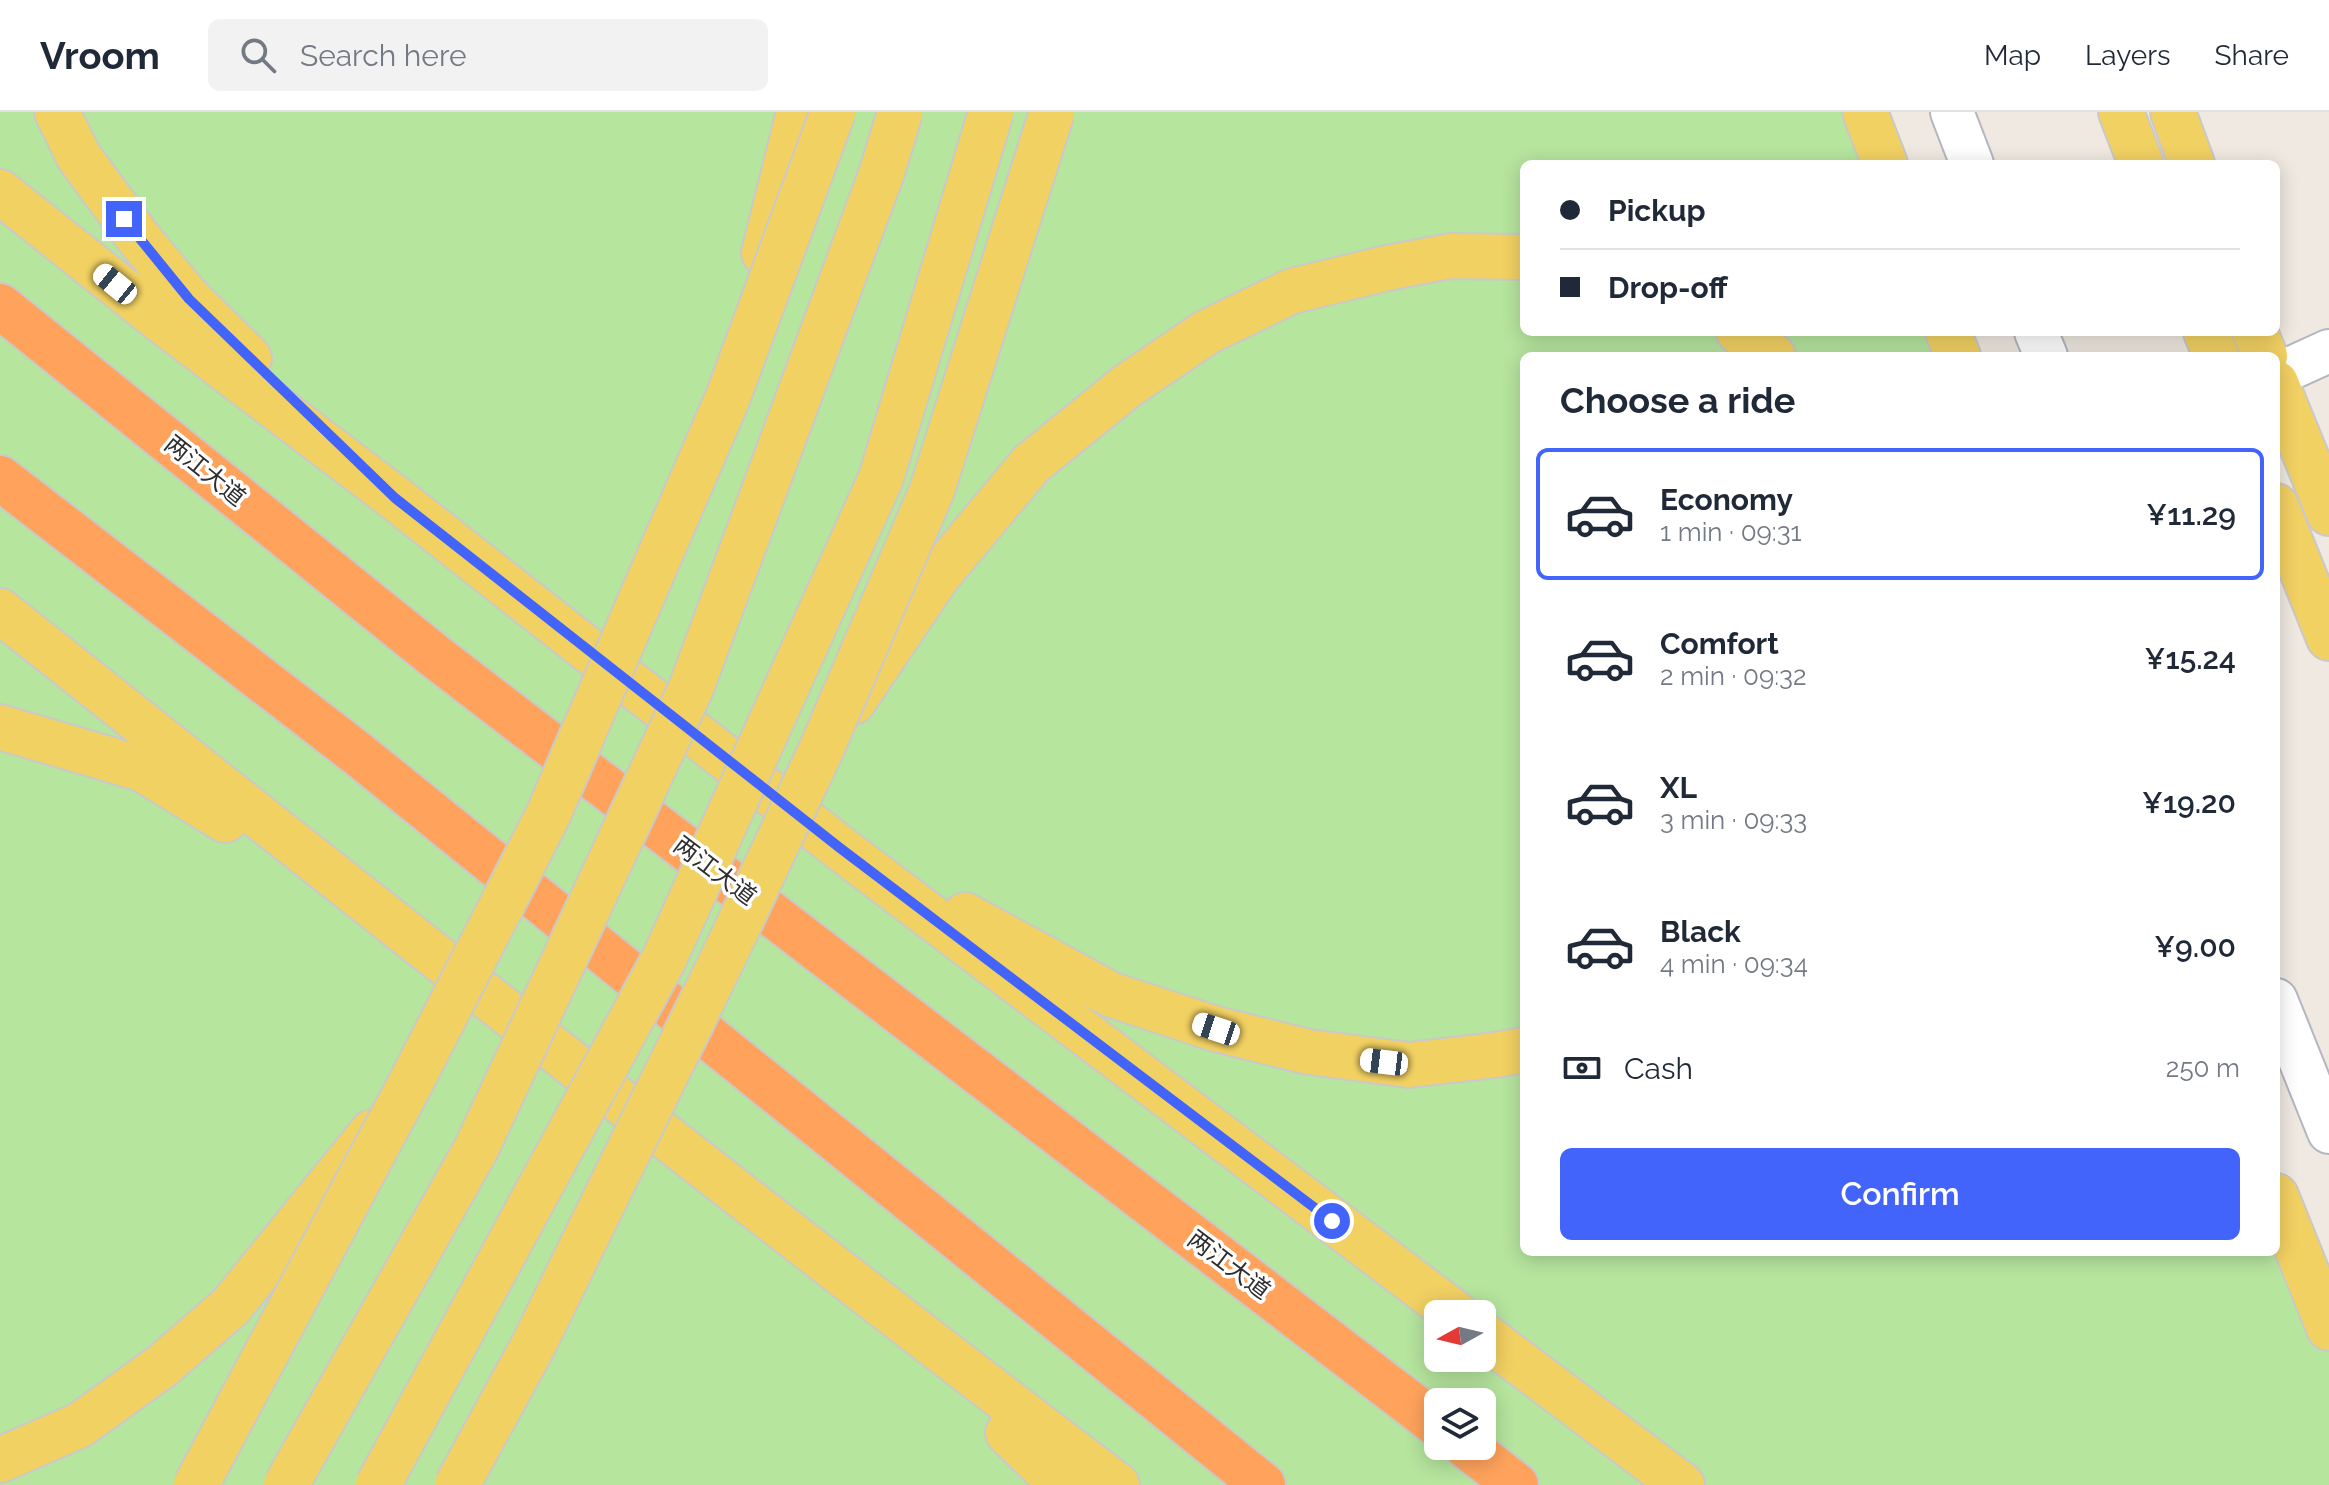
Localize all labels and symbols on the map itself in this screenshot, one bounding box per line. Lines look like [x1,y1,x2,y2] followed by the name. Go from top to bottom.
[106,201,142,237] route end
[89,260,141,308] car
[159,429,252,512] street label: 两江大道
[668,830,762,911] street label: 两江大道
[1189,1010,1243,1048] car
[1359,1047,1409,1077] car
[1314,1203,1350,1239] route start
[1182,1224,1276,1305] street label: 两江大道
[1424,1300,1496,1372] north arrow

